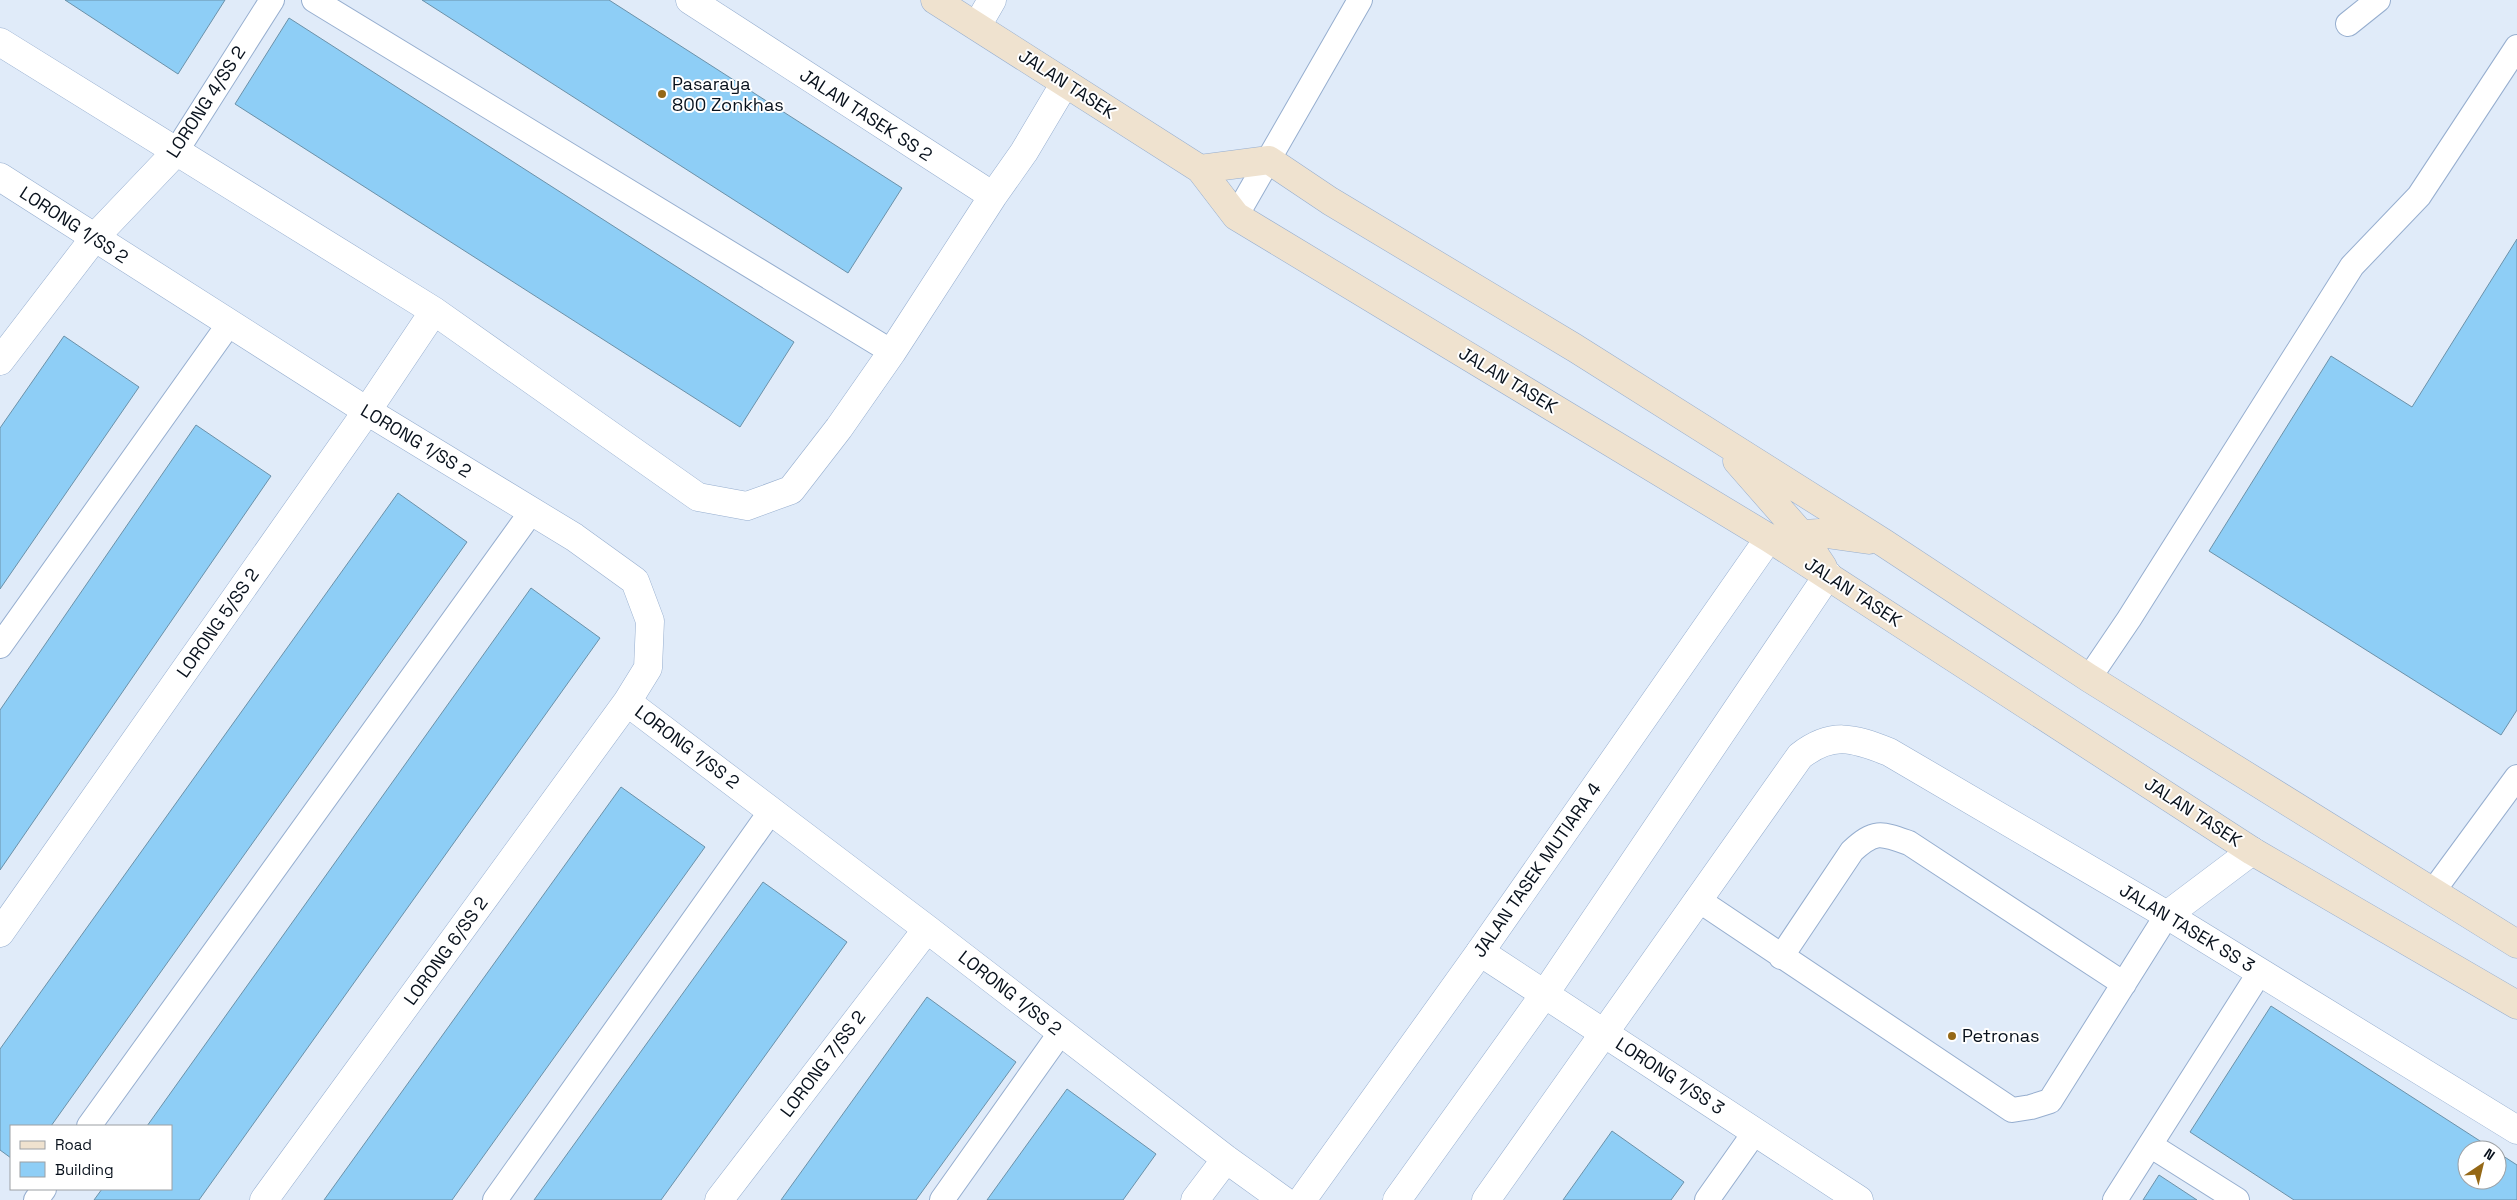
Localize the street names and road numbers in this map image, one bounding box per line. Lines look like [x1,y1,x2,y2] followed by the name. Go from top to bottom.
[161,41,250,162] street label: LORONG 4/SS 2
[1014,44,1120,124] street label: JALAN TASEK
[796,63,937,166] street label: JALAN TASEK SS 2
[16,181,133,268] street label: LORONG 1/SS 2
[1455,341,1562,418] street label: JALAN TASEK
[357,398,476,483] street label: LORONG 1/SS 2
[1800,552,1906,632] street label: JALAN TASEK
[171,564,264,682] street label: LORONG 5/SS 2
[630,700,744,793] street label: LORONG 1/SS 2
[2140,772,2246,852] street label: JALAN TASEK
[1467,778,1606,962] street label: JALAN TASEK MUTIARA 4
[2116,878,2259,977] street label: JALAN TASEK SS 3
[398,892,493,1009] street label: LORONG 6/SS 2
[954,945,1067,1040] street label: LORONG 1/SS 2
[775,1006,870,1122] street label: LORONG 7/SS 2
[1612,1032,1729,1119] street label: LORONG 1/SS 3

